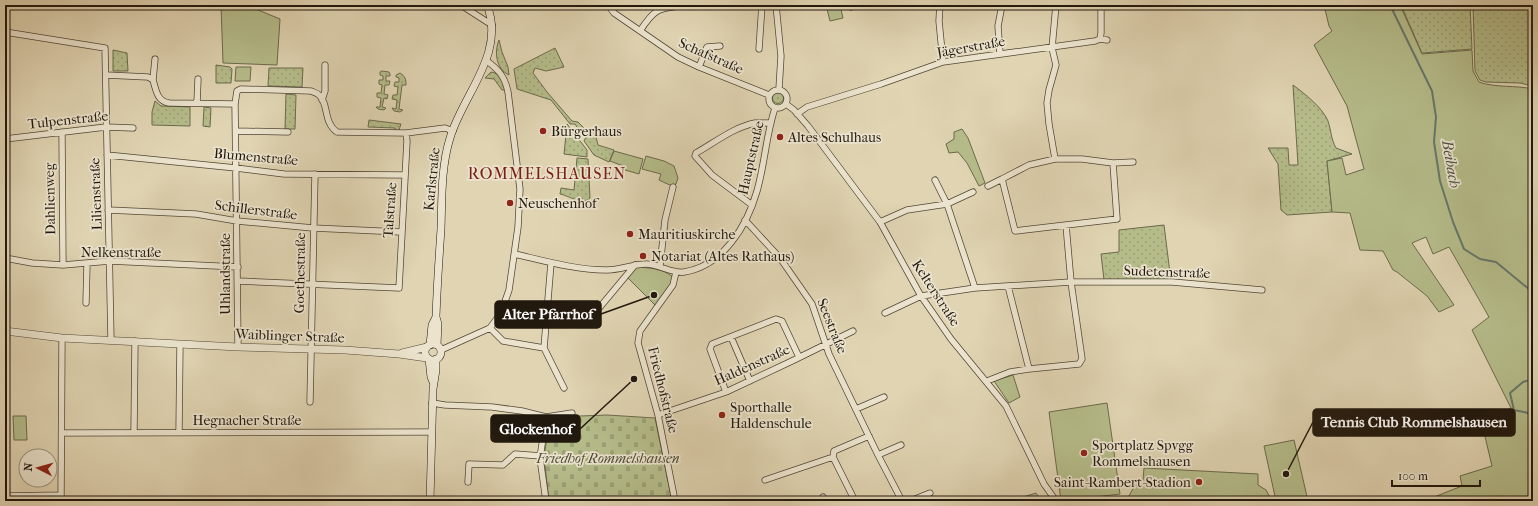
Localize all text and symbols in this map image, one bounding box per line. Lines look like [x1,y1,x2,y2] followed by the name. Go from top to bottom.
[935,33,1007,62] street label: Jägerstraße
[676,34,746,78] street label: Schafstraße
[27,107,109,133] street label: Tulpenstraße
[734,119,768,197] street label: Hauptstraße
[551,123,622,140] place label: Bürgerhaus
[538,126,548,136] marker: Bürgerhaus
[787,129,881,146] place label: Altes Schulhaus
[775,132,785,142] marker: Altes Schulhaus
[1438,138,1464,190] water label: Beibach
[213,145,299,169] street label: Blumenstraße
[420,146,444,212] street label: Karlstraße
[86,157,106,231] street label: Lilienstraße
[41,162,59,235] street label: Dahlienweg
[468,164,626,183] district label: ROMMELSHAUSEN
[380,182,400,238] street label: Talstraße
[518,195,600,212] place label: Neuschenhof
[214,197,298,224] street label: Schillerstraße
[505,198,515,208] marker: Neuschenhof
[638,226,735,243] place label: Mauritiuskirche
[625,229,635,239] marker: Mauritiuskirche
[291,232,309,314] street label: Goethestraße
[217,233,234,315] street label: Uhlandstraße
[81,244,161,261] street label: Nelkenstraße
[651,248,795,265] place label: Notariat (Altes Rathaus)
[638,251,648,261] marker: Notariat (Altes Rathaus)
[908,257,964,329] street label: Kelterstraße
[1123,262,1211,282] street label: Sudetenstraße
[813,296,851,356] street label: Seestraße
[495,301,601,328] callout: Alter Pfarrhof
[502,305,597,323] text: Alter Pfarrhof
[234,326,345,346] street label: Waiblinger Straße
[711,341,793,389] street label: Haldenstraße
[644,345,682,435] street label: Friedhofstraße
[730,399,812,432] place label: Sporthalle Haldenschule
[1313,409,1515,436] callout: Tennis Club Rommelshausen
[717,410,727,420] marker: Sporthalle Haldenschule
[192,412,302,429] street label: Hegnacher Straße
[1320,413,1507,431] text: Tennis Club Rommelshausen
[491,415,580,442] callout: Glockenhof
[499,420,577,438] text: Glockenhof
[1092,437,1194,470] place label: Sportplatz Spvgg Rommelshausen
[18,448,58,488] north arrow
[1079,448,1089,458] marker: Sportplatz Spvgg Rommelshausen
[535,450,680,467] park label: Friedhof Rommelshausen
[22,462,36,472] text: N
[1392,462,1480,488] scale bar
[1398,469,1428,483] text: 100 m
[1054,474,1191,491] place label: Saint-Rambert-Stadion
[1194,477,1204,487] marker: Saint-Rambert-Stadion

